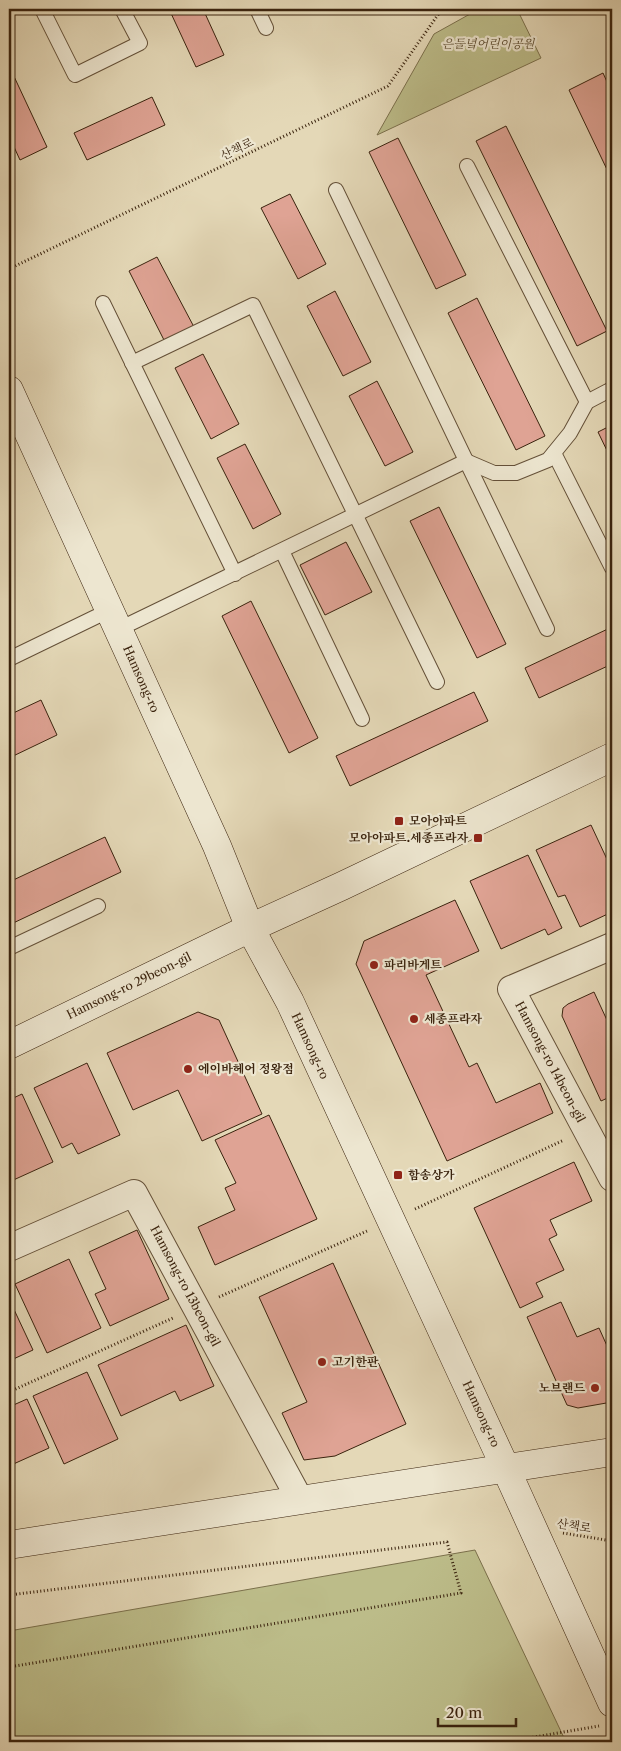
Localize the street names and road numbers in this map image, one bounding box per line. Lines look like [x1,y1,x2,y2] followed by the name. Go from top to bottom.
[218,134,256,163] street label: 산책로
[120,643,163,715] street label: Hamsong-ro
[64,949,194,1022] street label: Hamsong-ro 29beon-gil
[512,999,589,1125] street label: Hamsong-ro 14beon-gil
[288,1010,332,1082] street label: Hamsong-ro
[147,1223,224,1349] street label: Hamsong-ro 13beon-gil
[459,1378,503,1450] street label: Hamsong-ro
[556,1515,593,1536] street label: 산책로

